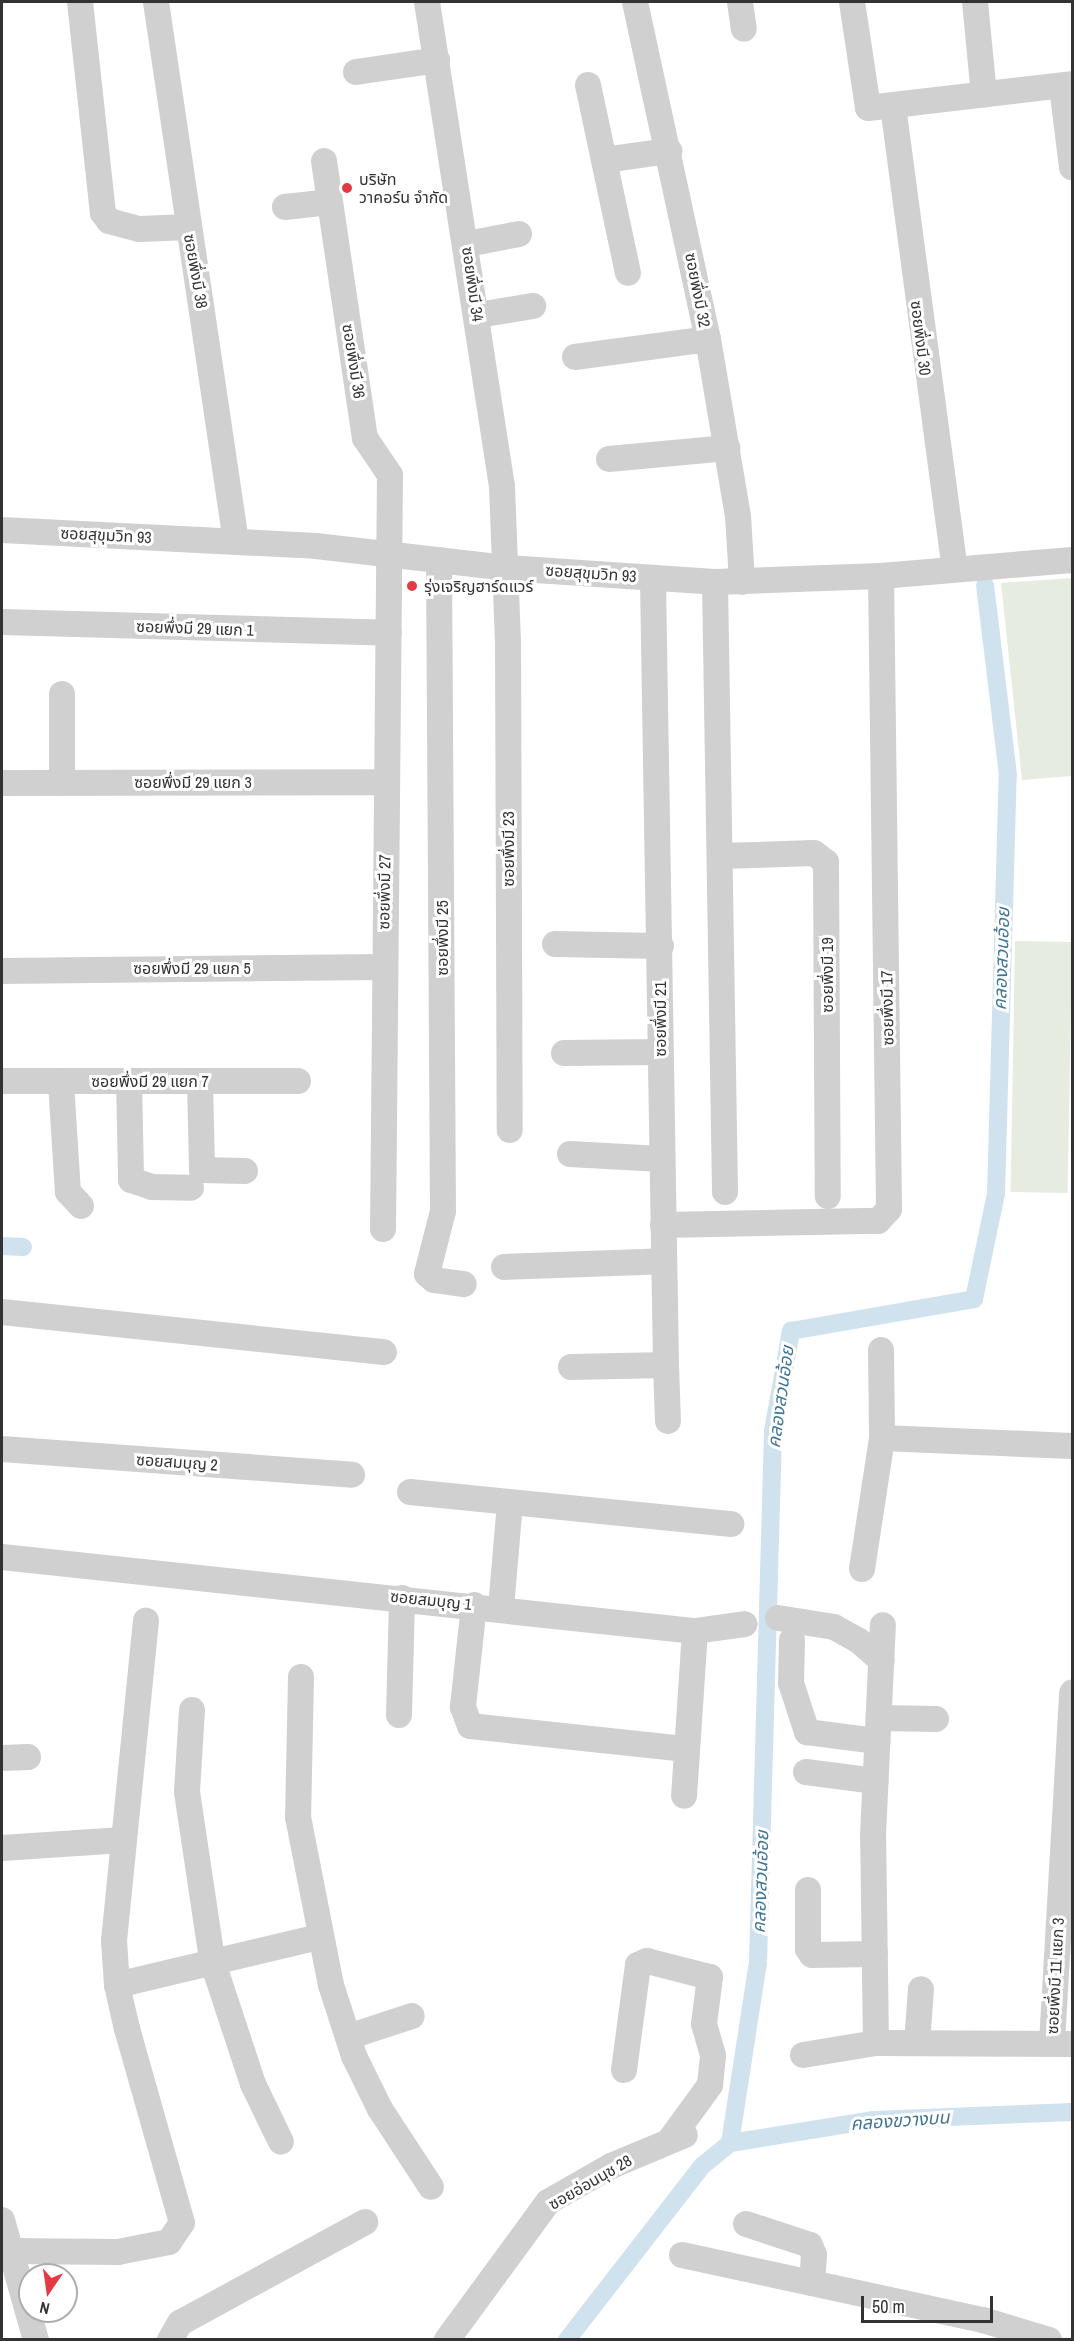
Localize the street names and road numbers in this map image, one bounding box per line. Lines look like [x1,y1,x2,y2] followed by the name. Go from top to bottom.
[180,232,212,310] street label: ซอยพึ่งมี 38
[458,245,488,323] street label: ซอยพึ่งมี 34
[681,251,715,329] street label: ซอยพึ่งมี 32
[907,299,935,377] street label: ซอยพึ่งมี 30
[339,322,369,400] street label: ซอยพึ่งมี 36
[60,523,152,547] street label: ซอยสุขุมวิท 93
[545,560,637,586] street label: ซอยสุขุมวิท 93
[136,616,254,640] street label: ซอยพึ่งมี 29 แยก 1
[134,772,252,792] street label: ซอยพึ่งมี 29 แยก 3
[498,811,518,887] street label: ซอยพึ่งมี 23
[374,854,394,930] street label: ซอยพึ่งมี 27
[432,900,452,976] street label: ซอยพึ่งมี 25
[817,937,837,1013] street label: ซอยพึ่งมี 19
[133,958,251,978] street label: ซอยพึ่งมี 29 แยก 5
[877,970,897,1046] street label: ซอยพึ่งมี 17
[650,981,670,1057] street label: ซอยพึ่งมี 21
[91,1071,209,1091] street label: ซอยพึ่งมี 29 แยก 7
[136,1450,218,1474] street label: ซอยสมบุญ 2
[389,1586,473,1614] street label: ซอยสมบุญ 1
[1042,1917,1068,2035] street label: ซอยพึ่งมี 11 แยก 3
[545,2151,635,2213] street label: ซอยอ่อนนุช 28

